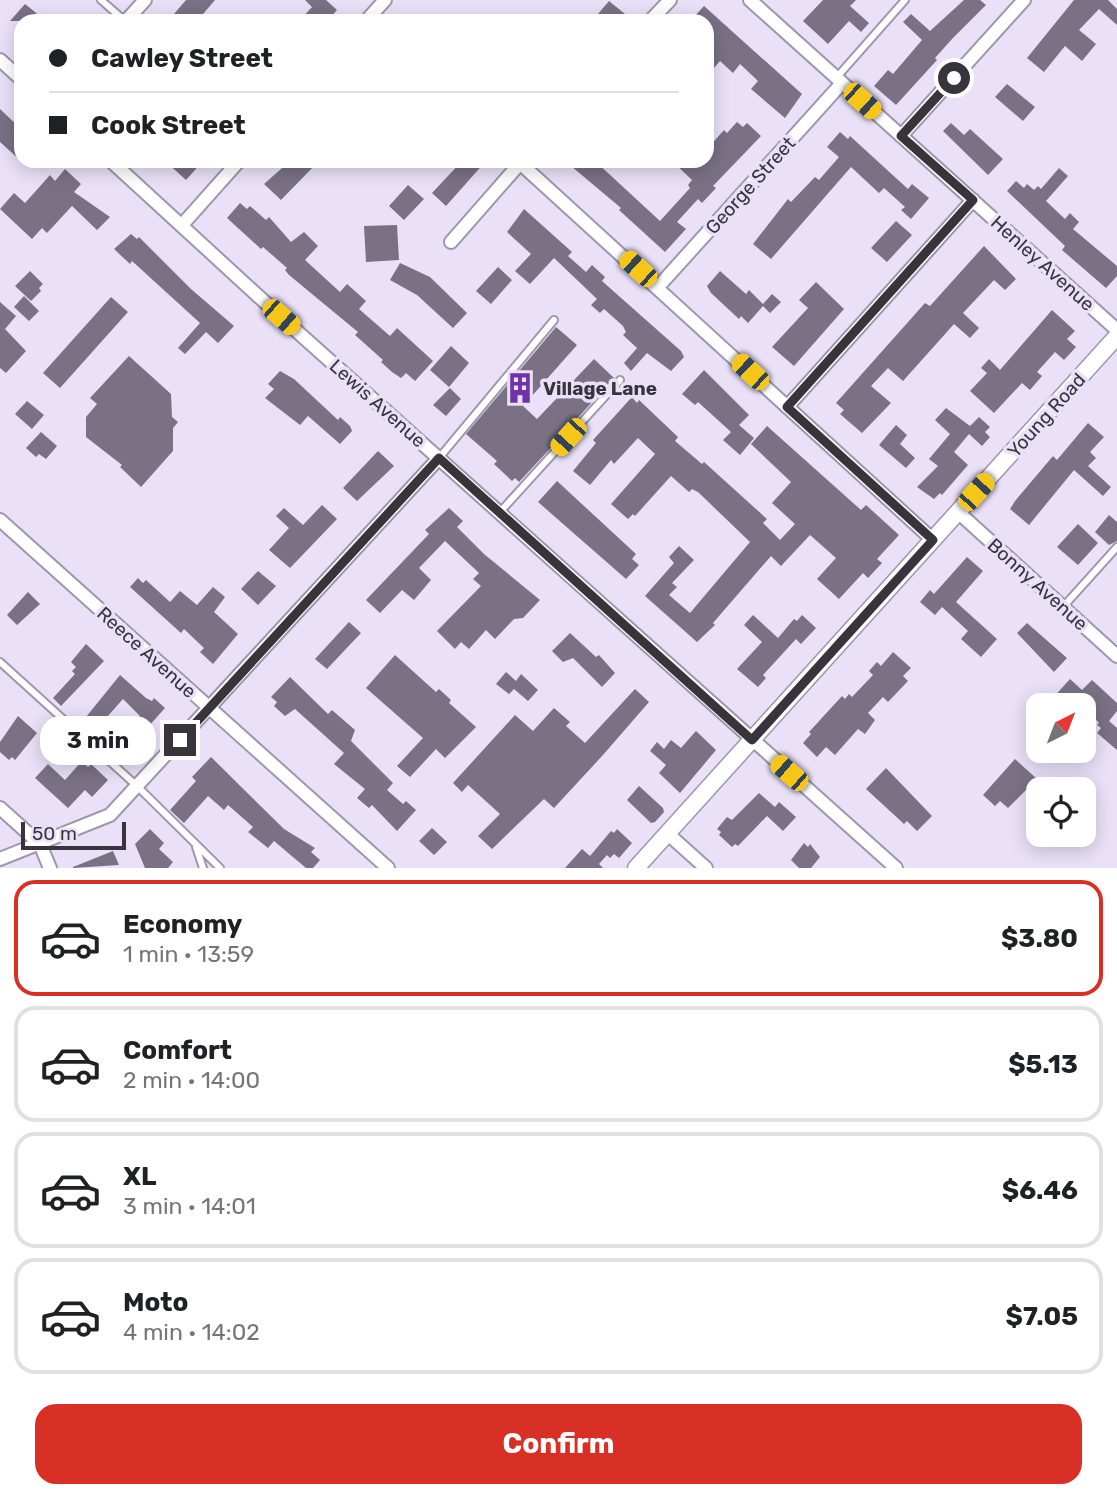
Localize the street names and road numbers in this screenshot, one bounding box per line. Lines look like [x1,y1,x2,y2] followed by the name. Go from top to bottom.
[701,131,800,239] street label: George Street
[986,211,1099,316] street label: Henley Avenue
[325,354,430,452] street label: Lewis Avenue
[1003,368,1090,462] street label: Young Road
[983,533,1093,635] street label: Bonny Avenue
[92,602,201,703] street label: Reece Avenue

